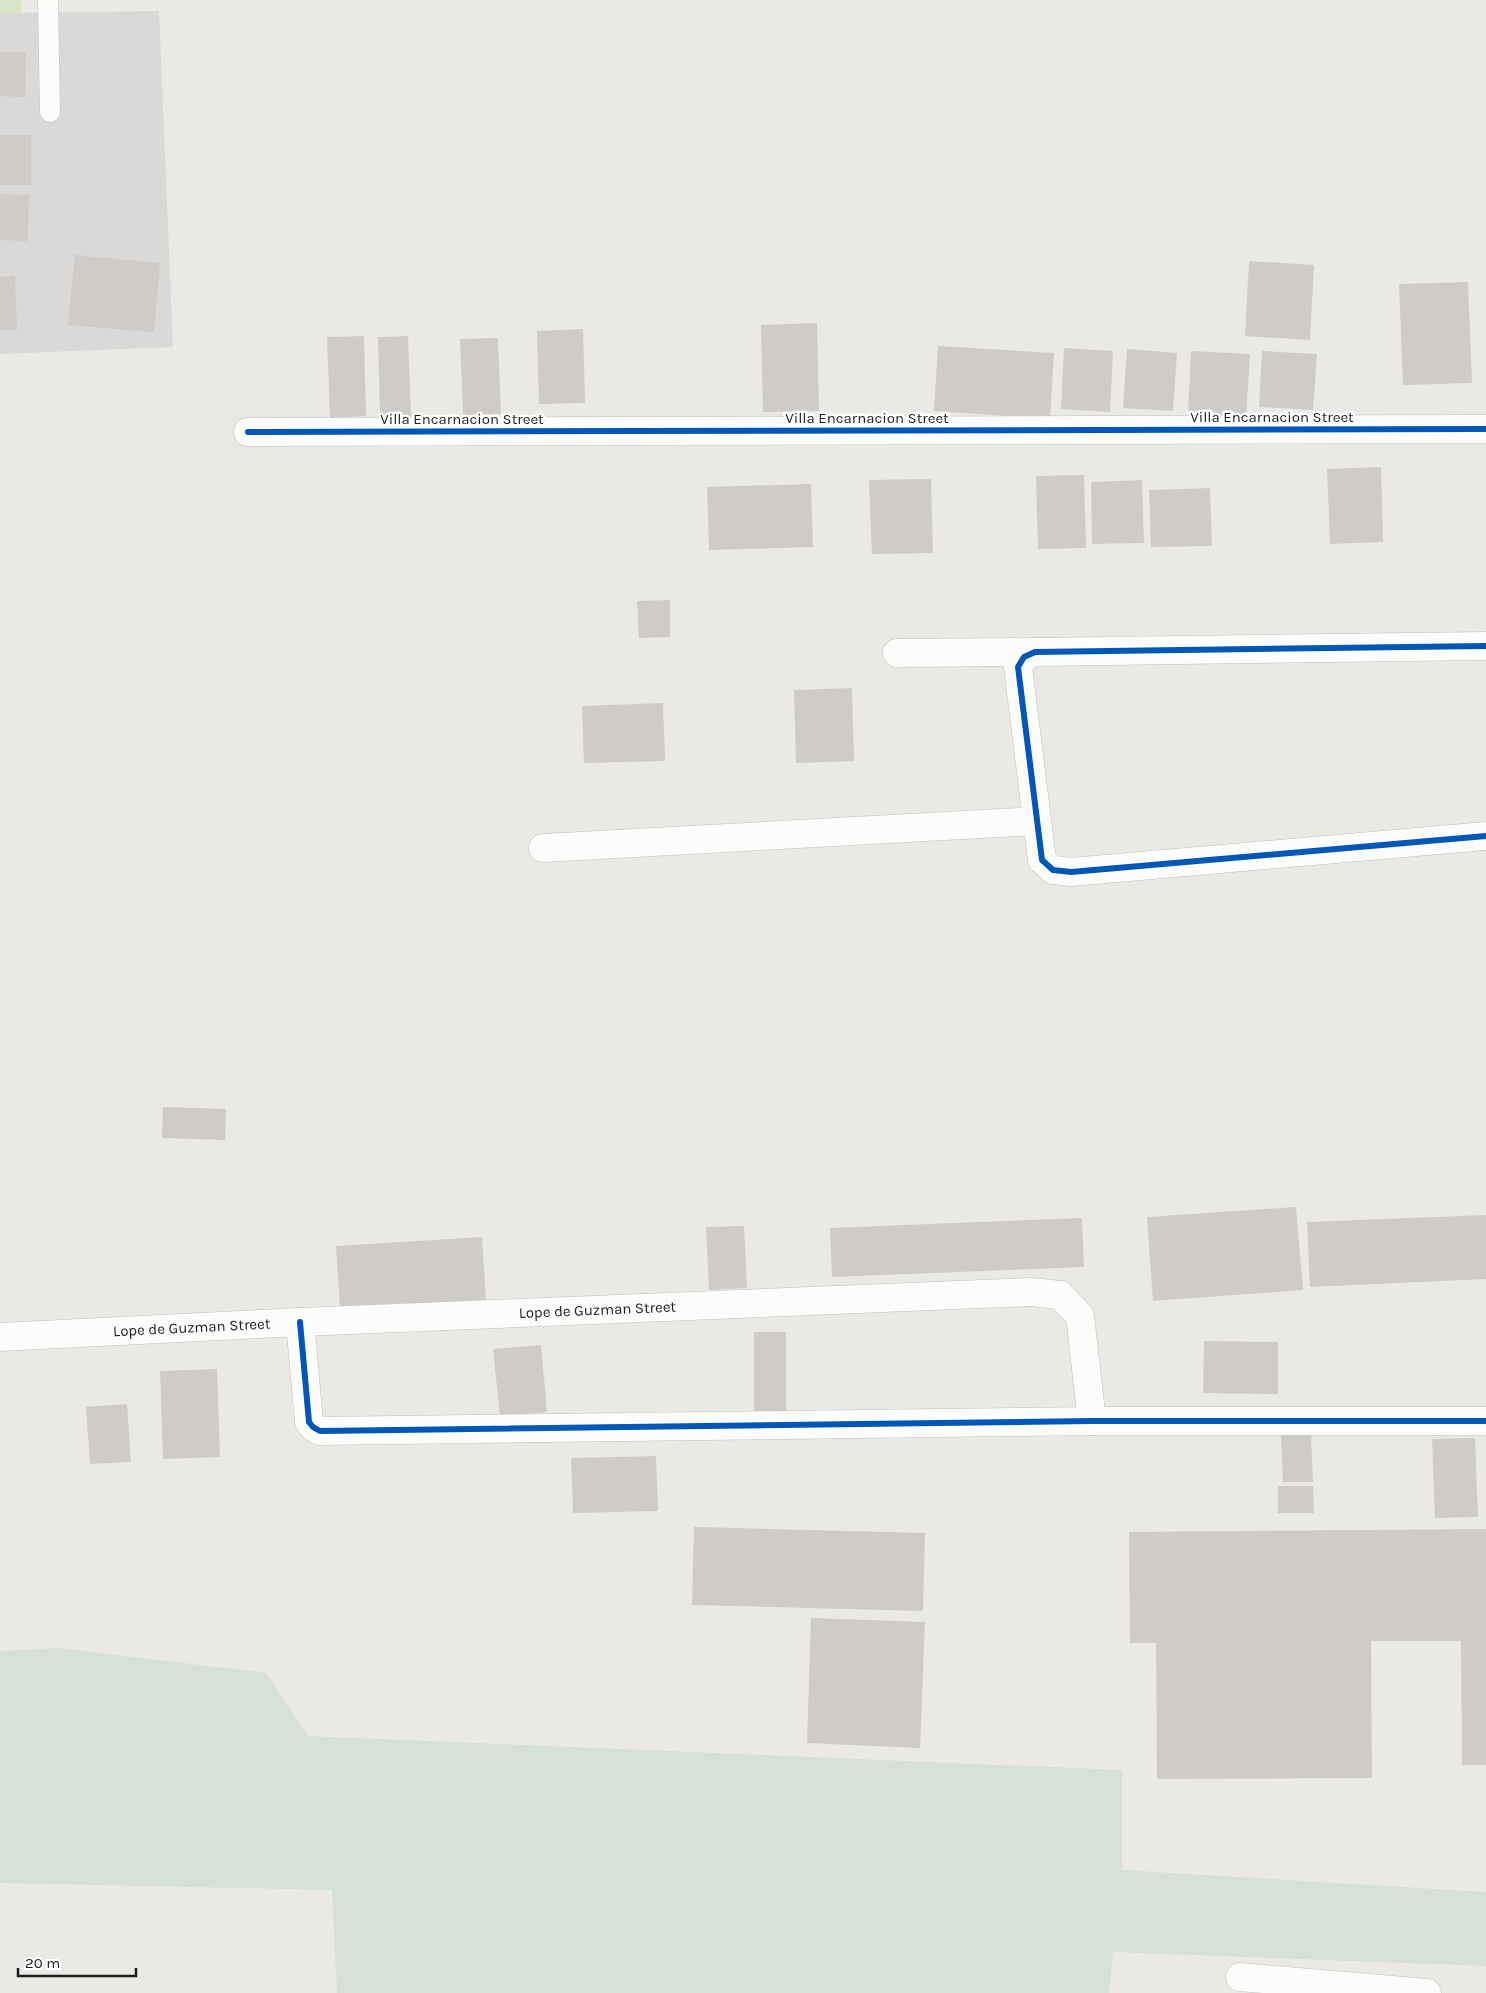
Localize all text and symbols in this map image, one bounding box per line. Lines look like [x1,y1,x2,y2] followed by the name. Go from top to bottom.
[1190,408,1354,426] street label: Villa Encarnacion Street
[785,409,949,427] street label: Villa Encarnacion Street
[380,410,544,428] street label: Villa Encarnacion Street
[518,1298,677,1322] street label: Lope de Guzman Street
[113,1314,271,1340] street label: Lope de Guzman Street
[18,1946,135,1978] scale bar
[25,1954,60,1972] text: 20 m

